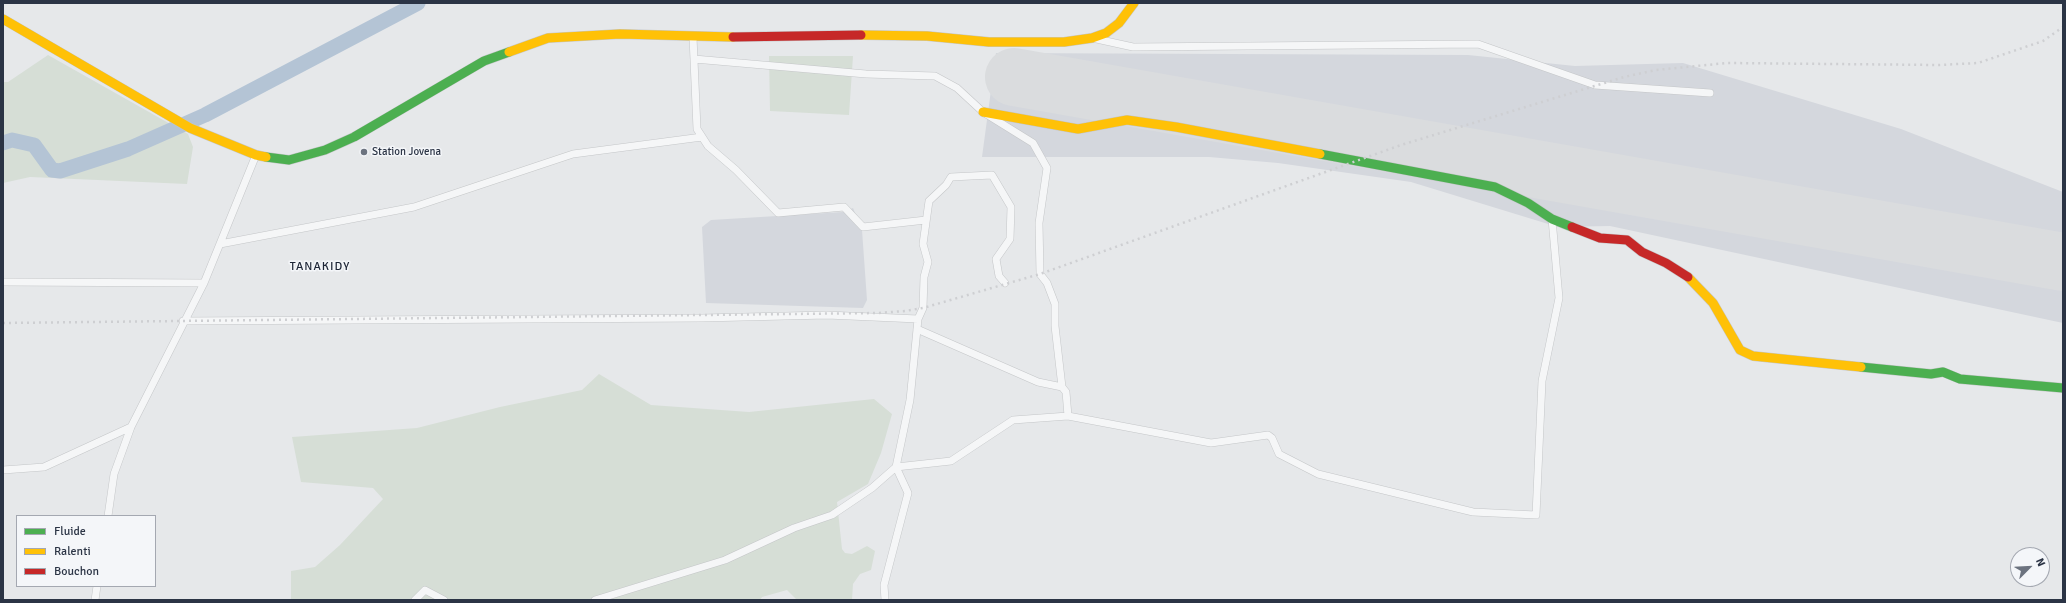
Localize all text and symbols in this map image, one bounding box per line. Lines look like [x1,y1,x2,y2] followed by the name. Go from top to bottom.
[372,145,441,159] place label: Station Jovena
[359,147,369,157] marker: Station Jovena
[290,260,350,274] district label: TANAKIDY
[16,515,156,587] legend
[54,524,86,539] text: Fluide
[54,544,91,559] text: Ralenti
[2010,547,2050,587] north arrow
[2033,556,2048,568] text: N
[54,564,99,579] text: Bouchon

